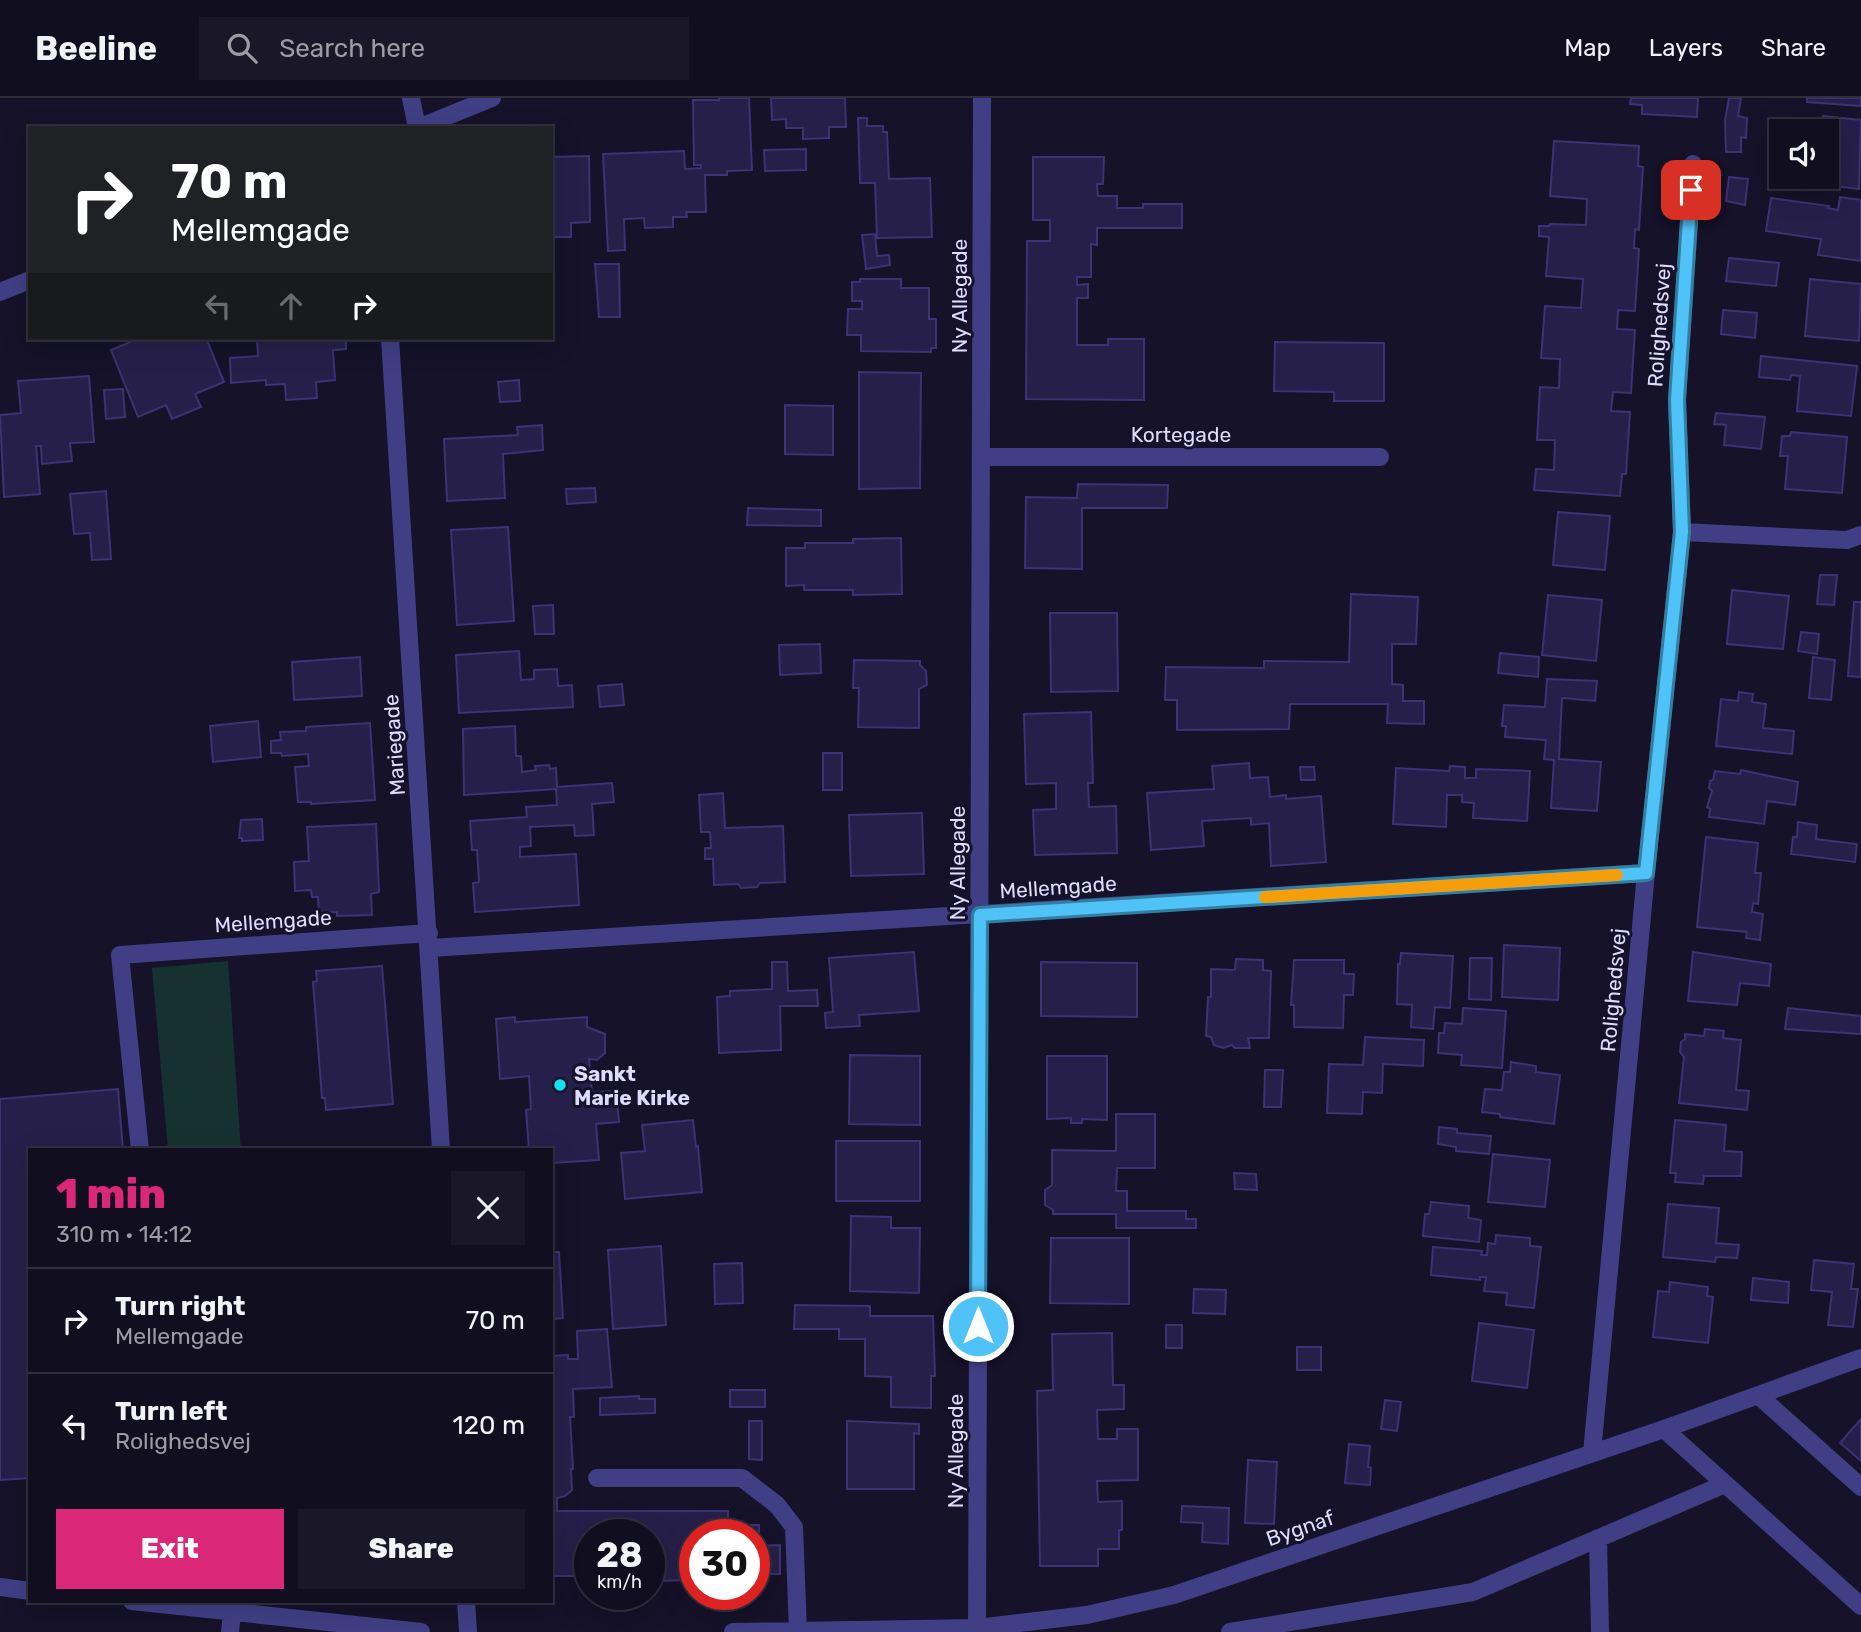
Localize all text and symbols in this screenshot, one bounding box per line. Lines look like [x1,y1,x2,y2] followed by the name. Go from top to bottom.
[199,17,689,80] search box
[35,29,157,68] text: Beeline
[223,29,261,67] icon: search
[279,33,425,64] text: Search here
[1564,34,1611,62] text: Map
[1649,34,1723,62] text: Layers
[1761,34,1826,62] text: Share
[1769,119,1839,189] map controls
[1769,119,1839,189] button: sound
[171,152,288,210] text: 70 m
[56,154,147,245] icon: right
[1661,160,1721,220] pin
[1672,171,1710,209] icon: arrive
[171,211,350,249] text: Mellemgade
[947,239,972,353] street label: Ny Allegade
[1642,262,1676,388] street label: Rolighedsvej
[199,287,237,325] icon: left
[272,287,310,325] icon: ahead
[345,287,383,325] icon: right
[1131,422,1231,447] street label: Kortegade
[378,694,410,796] street label: Mariegade
[945,806,970,920] street label: Ny Allegade
[999,870,1117,904] street label: Mellemgade
[214,904,332,938] street label: Mellemgade
[1595,927,1631,1053] street label: Rolighedsvej
[574,1061,690,1110] place label: Sankt Marie Kirke
[552,1077,568,1093] marker: Sankt Marie Kirke
[56,1169,166,1219] text: 1 min
[451,1171,525,1245] button: close
[56,1220,192,1248] text: 310 m · 14:12
[941,1289,1015,1363] position arrow
[115,1291,245,1322] text: Turn right
[56,1302,94,1340] icon: right
[466,1305,525,1336] text: 70 m
[115,1322,244,1350] text: Mellemgade
[943,1394,968,1508] street label: Ny Allegade
[115,1396,227,1427] text: Turn left
[56,1407,94,1445] icon: left
[453,1410,525,1441] text: 120 m
[115,1427,251,1455] text: Rolighedsvej
[1263,1505,1337,1551] street label: Bygnaf
[56,1509,284,1589] button: Exit
[298,1509,525,1589] button: Share
[679,1519,770,1610] speed limit sign: 30
[596,1534,643,1576] text: 28
[597,1571,642,1593] text: km/h

